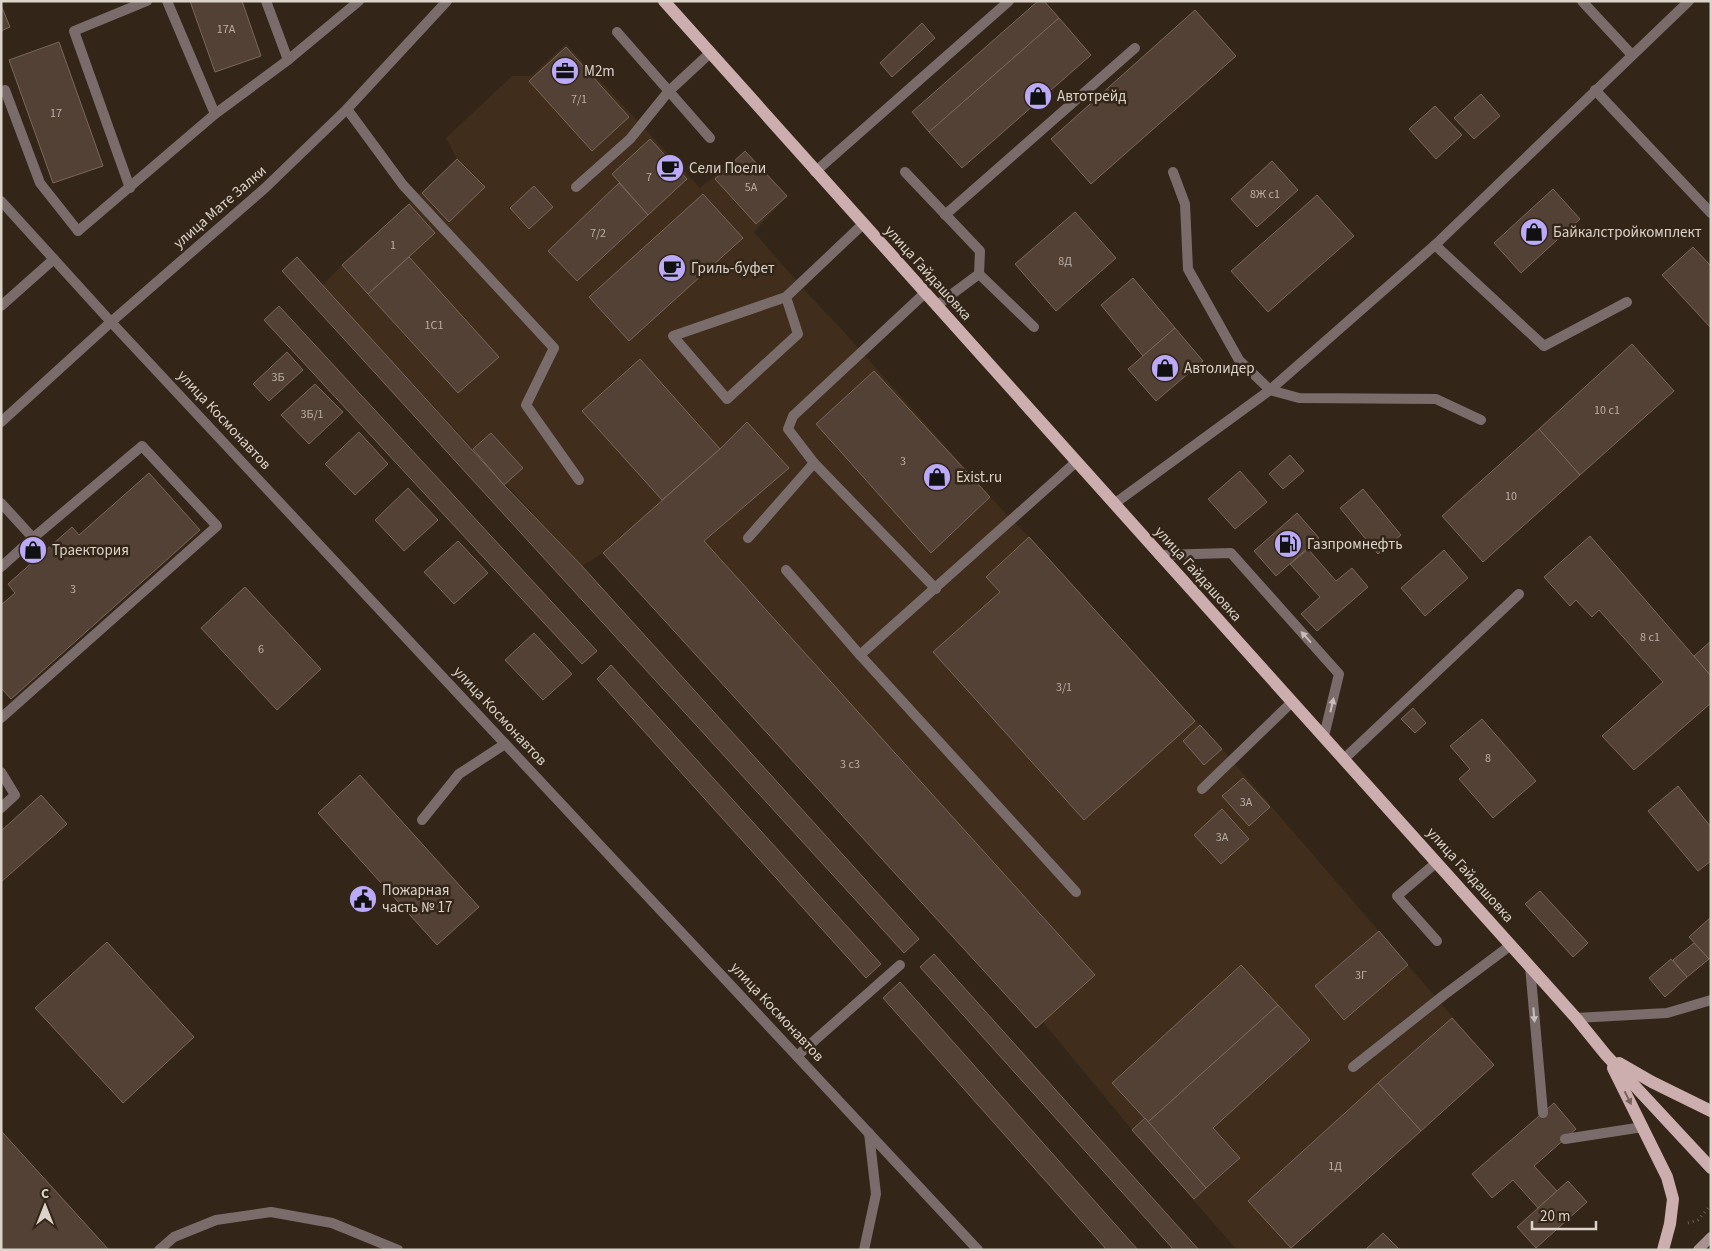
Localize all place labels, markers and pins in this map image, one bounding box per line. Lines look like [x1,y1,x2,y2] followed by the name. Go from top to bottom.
[550,56,580,86] office icon: М2m
[584,61,615,82] place label: М2m
[1023,81,1053,111] shop icon: Автотрейд
[1057,86,1126,107] place label: Автотрейд
[655,153,685,183] cafe icon: Сели Поели
[689,158,766,179] place label: Сели Поели
[1519,217,1549,247] shop icon: Байкалстройкомплект
[1553,222,1702,243] place label: Байкалстройкомплект
[657,253,687,283] cafe icon: Гриль-буфет
[691,258,775,279] place label: Гриль-буфет
[1150,353,1180,383] shop icon: Автолидер
[1184,358,1254,379] place label: Автолидер
[922,462,952,492] shop icon: Exist.ru
[956,467,1002,488] place label: Exist.ru
[1273,529,1303,559] fuel station icon: Газпромнефть
[1307,534,1403,555] place label: Газпромнефть
[18,535,48,565] shop icon: Траектория
[52,540,129,561] place label: Траектория
[382,880,453,918] place label: Пожарная часть № 17
[348,884,378,914] public building icon: Пожарная часть № 17

